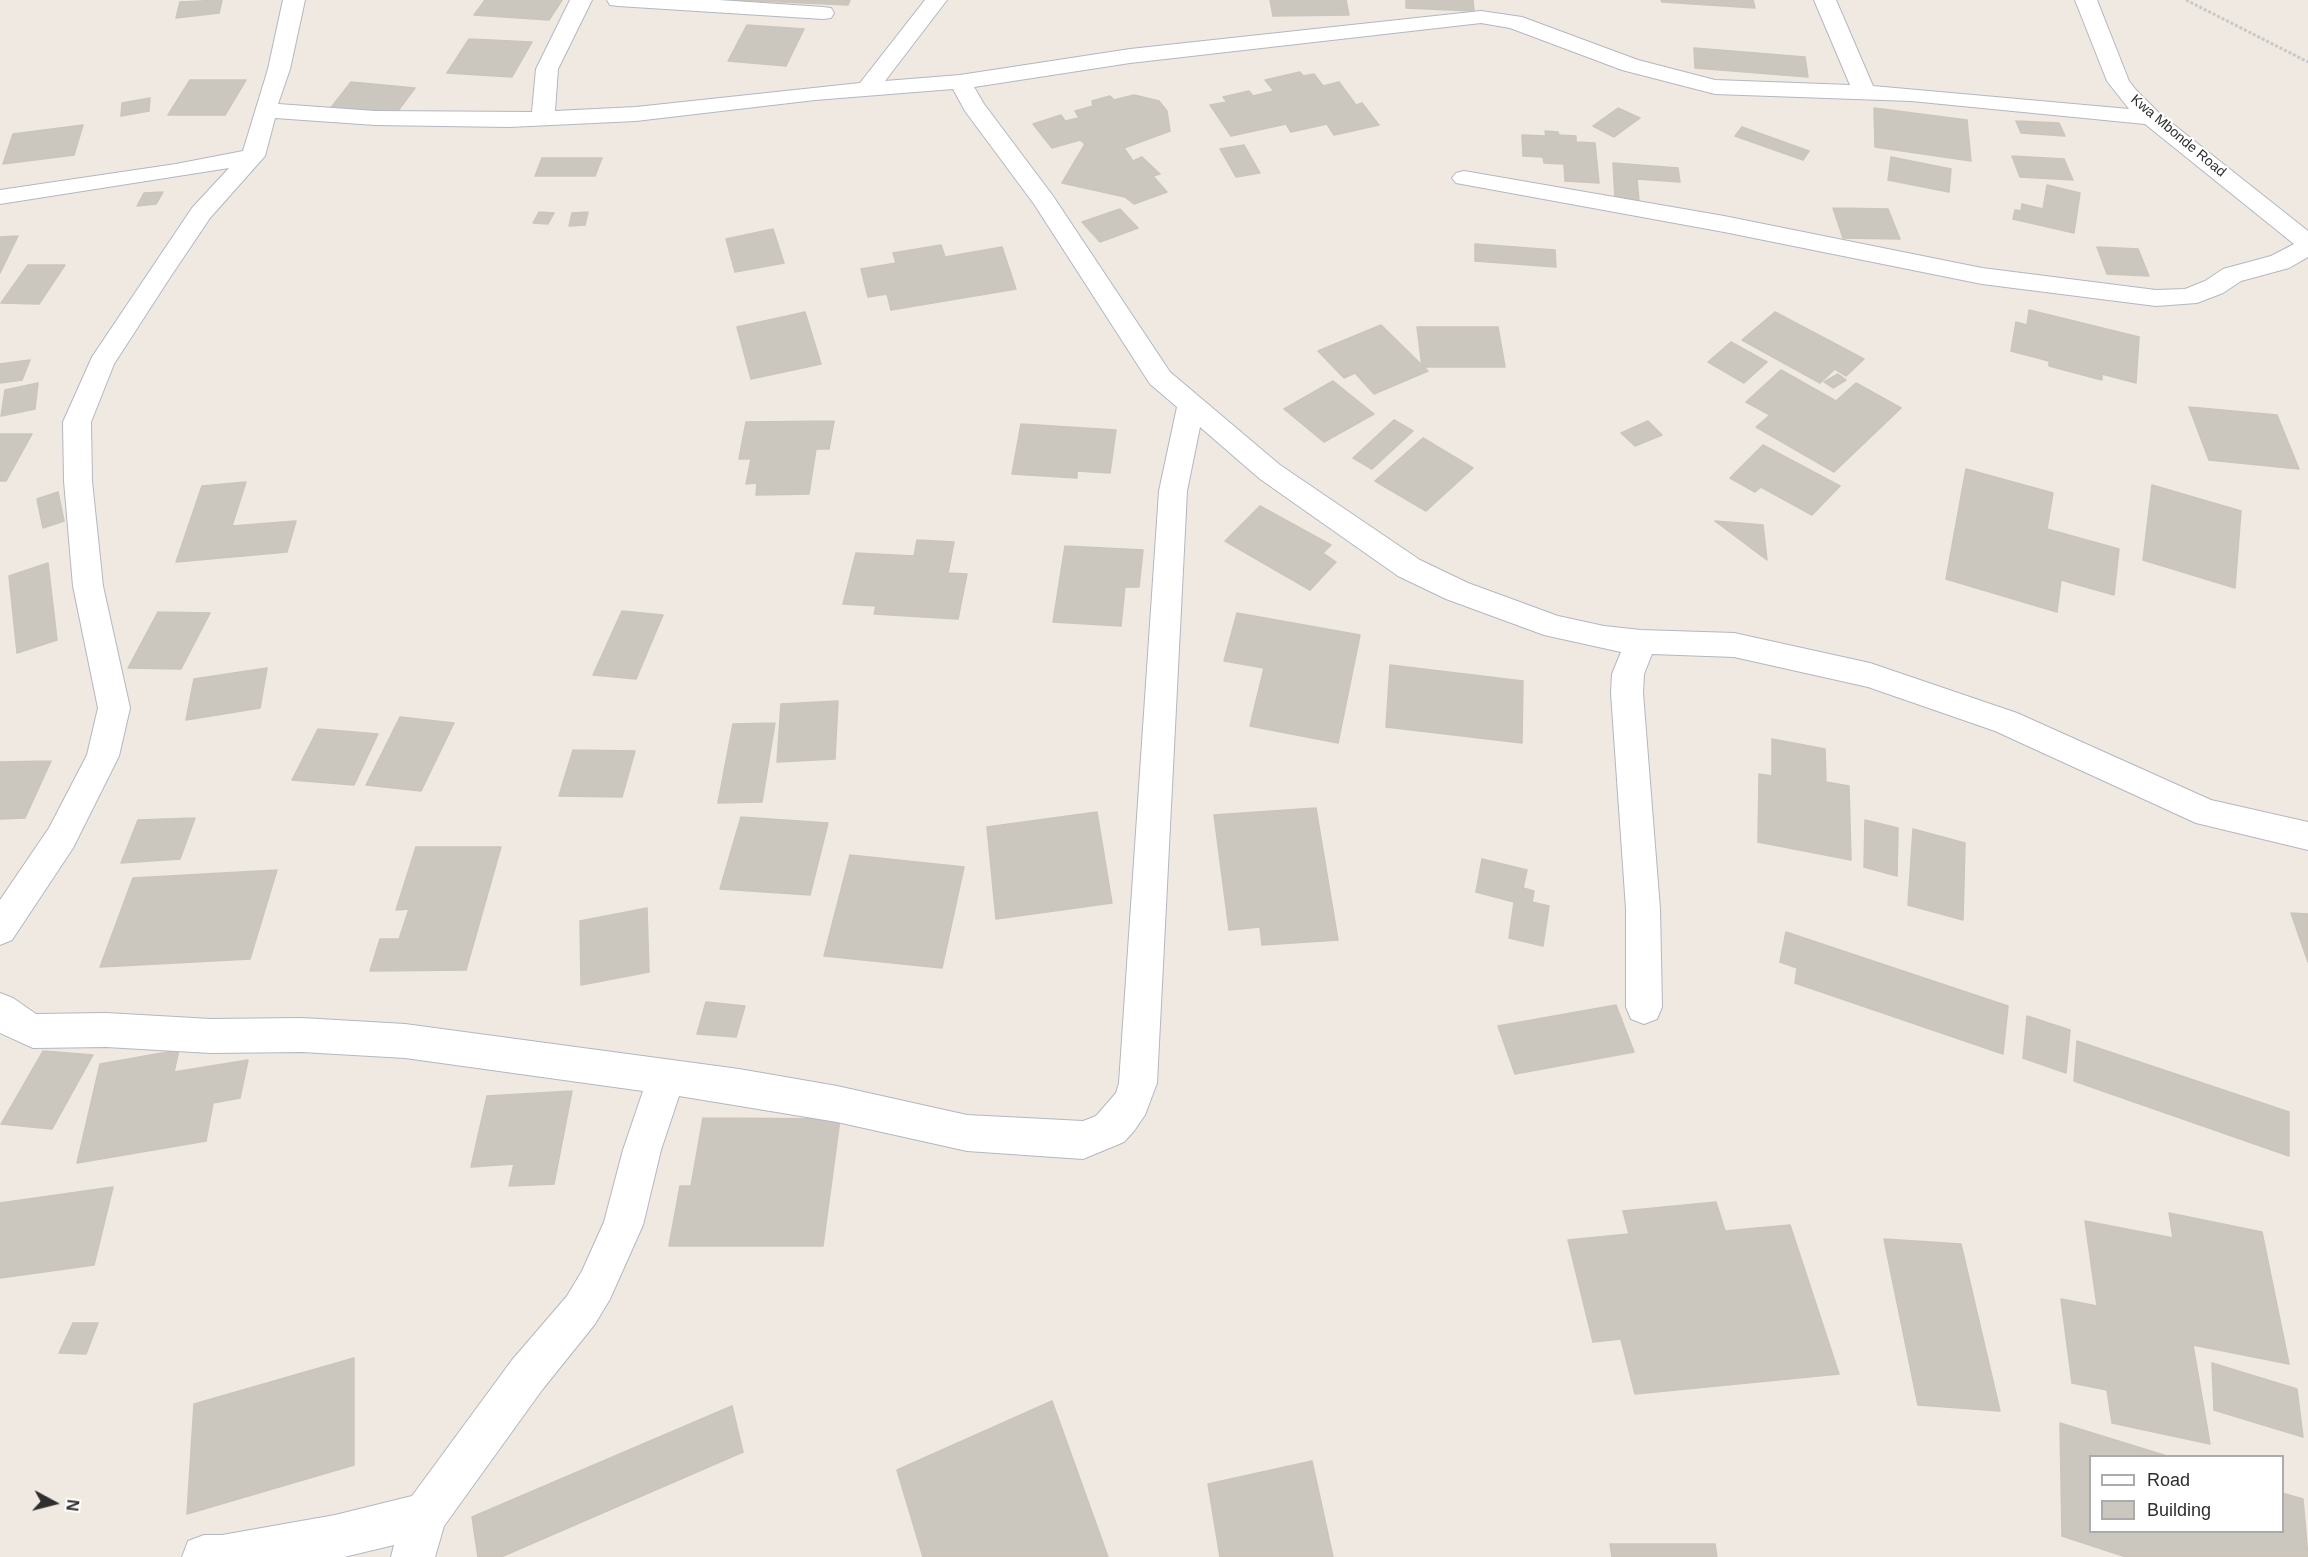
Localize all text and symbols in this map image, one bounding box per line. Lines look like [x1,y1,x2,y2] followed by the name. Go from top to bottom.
[2127,91,2229,181] street label: Kwa Mbonde Road
[2089,1455,2284,1533] legend
[2147,1470,2190,1490] text: Road
[24,1473,84,1533] north arrow
[63,1498,82,1512] text: N
[2147,1500,2211,1520] text: Building

